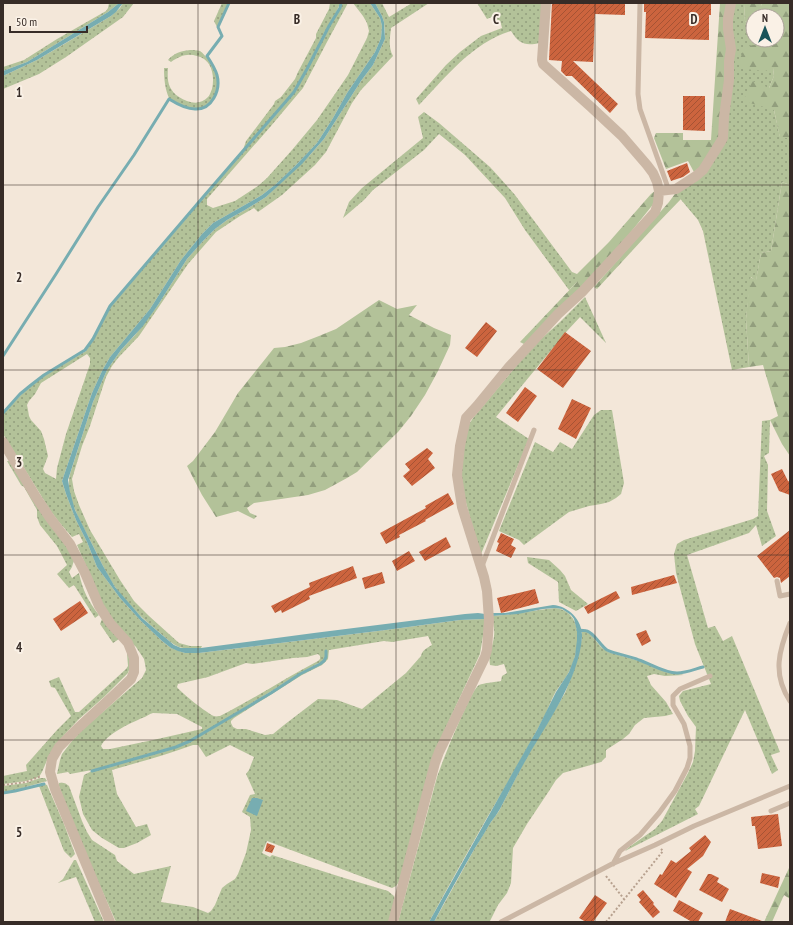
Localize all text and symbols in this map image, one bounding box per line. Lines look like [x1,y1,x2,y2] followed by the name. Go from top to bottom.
[10,8,87,34] scale bar
[745,8,785,48] north arrow
[294,11,300,28] text: B
[493,11,499,28] text: C
[691,11,698,28] text: D
[762,11,768,25] text: N
[16,14,37,29] text: 50 m
[16,84,22,101] text: 1
[16,269,22,286] text: 2
[16,454,22,471] text: 3
[16,639,23,656] text: 4
[16,824,22,841] text: 5

